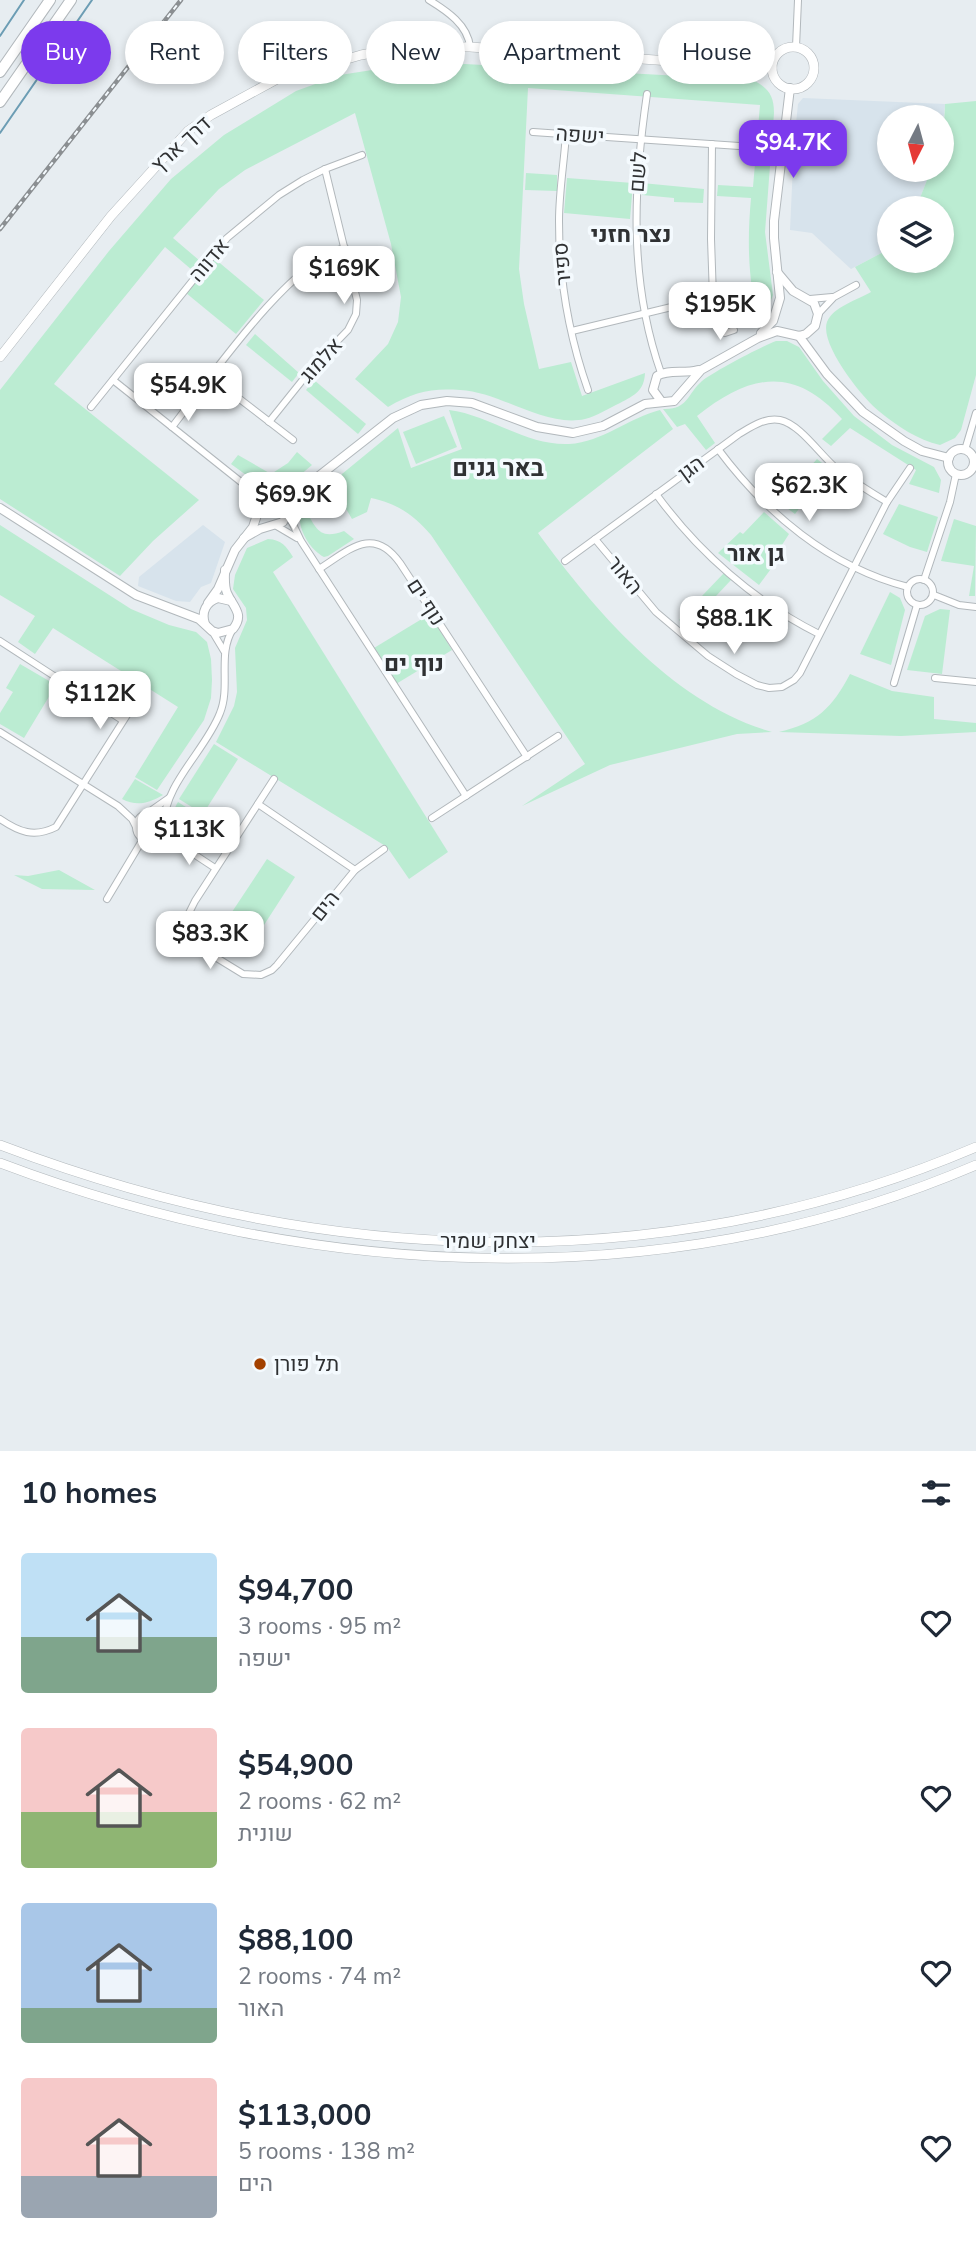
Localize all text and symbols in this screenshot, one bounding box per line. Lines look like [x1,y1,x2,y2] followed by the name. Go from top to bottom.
[21,21,111,84] chip: Buy
[125,21,224,84] chip: Rent
[238,21,352,84] chip: Filters
[366,21,465,84] chip: New
[479,21,644,84] chip: Apartment
[658,21,775,84] chip: House
[877,105,954,182] north arrow
[877,105,954,273] map controls
[145,109,217,179] street label: דרך ארץ
[555,119,605,151] street label: ישפה
[736,120,850,180] pin: $94.7K
[755,127,831,158] text: $94.7K
[623,150,653,193] street label: לשם
[877,196,954,273] button: layers
[591,219,671,250] district label: נצר חזני
[182,232,236,288] street label: אדווה
[546,241,578,287] street label: ספיר
[295,246,393,306] pin: $169K
[309,253,379,284] text: $169K
[671,282,769,342] pin: $195K
[685,289,755,320] text: $195K
[293,331,349,389] street label: אלמוג
[131,364,245,423] pin: $54.9K
[150,370,226,401] text: $54.9K
[672,449,710,487] street label: הגן
[452,452,544,484] district label: באר גנים
[752,463,866,523] pin: $62.3K
[771,470,847,501] text: $62.3K
[236,472,350,532] pin: $69.9K
[255,479,331,510] text: $69.9K
[727,538,785,569] district label: גן אור
[601,550,649,600] street label: האור
[400,573,452,631] street label: נוף ים
[677,596,791,656] pin: $88.1K
[696,603,772,634] text: $88.1K
[384,648,444,679] district label: נוף ים
[51,672,149,731] pin: $112K
[65,678,135,709] text: $112K
[140,808,238,867] pin: $113K
[154,814,224,845] text: $113K
[304,885,346,927] street label: הים
[153,912,267,971] pin: $83.3K
[172,918,248,949] text: $83.3K
[440,1227,536,1255] street label: יצחק שמיר
[274,1350,339,1378] place label: תל פורן
[252,1356,268,1372] marker: תל פורן
[21,1473,157,1514] text: 10 homes
[917,1474,955,1512] icon: filters
[238,1570,353,1611] text: $94,700
[77,1581,161,1665] icon: home
[917,1604,955,1642] icon: heart
[238,1611,401,1642] text: 3 rooms · 95 m²
[238,1643,291,1674] text: ישפה
[238,1745,353,1786] text: $54,900
[77,1756,161,1840] icon: home
[917,1779,955,1817] icon: heart
[238,1786,401,1817] text: 2 rooms · 62 m²
[238,1818,293,1849] text: שונית
[238,1920,353,1961] text: $88,100
[77,1931,161,2015] icon: home
[917,1954,955,1992] icon: heart
[238,1961,401,1992] text: 2 rooms · 74 m²
[238,1993,284,2024] text: האור
[238,2095,371,2136] text: $113,000
[77,2106,161,2190] icon: home
[917,2129,955,2167] icon: heart
[238,2136,415,2167] text: 5 rooms · 138 m²
[238,2168,273,2199] text: הים

